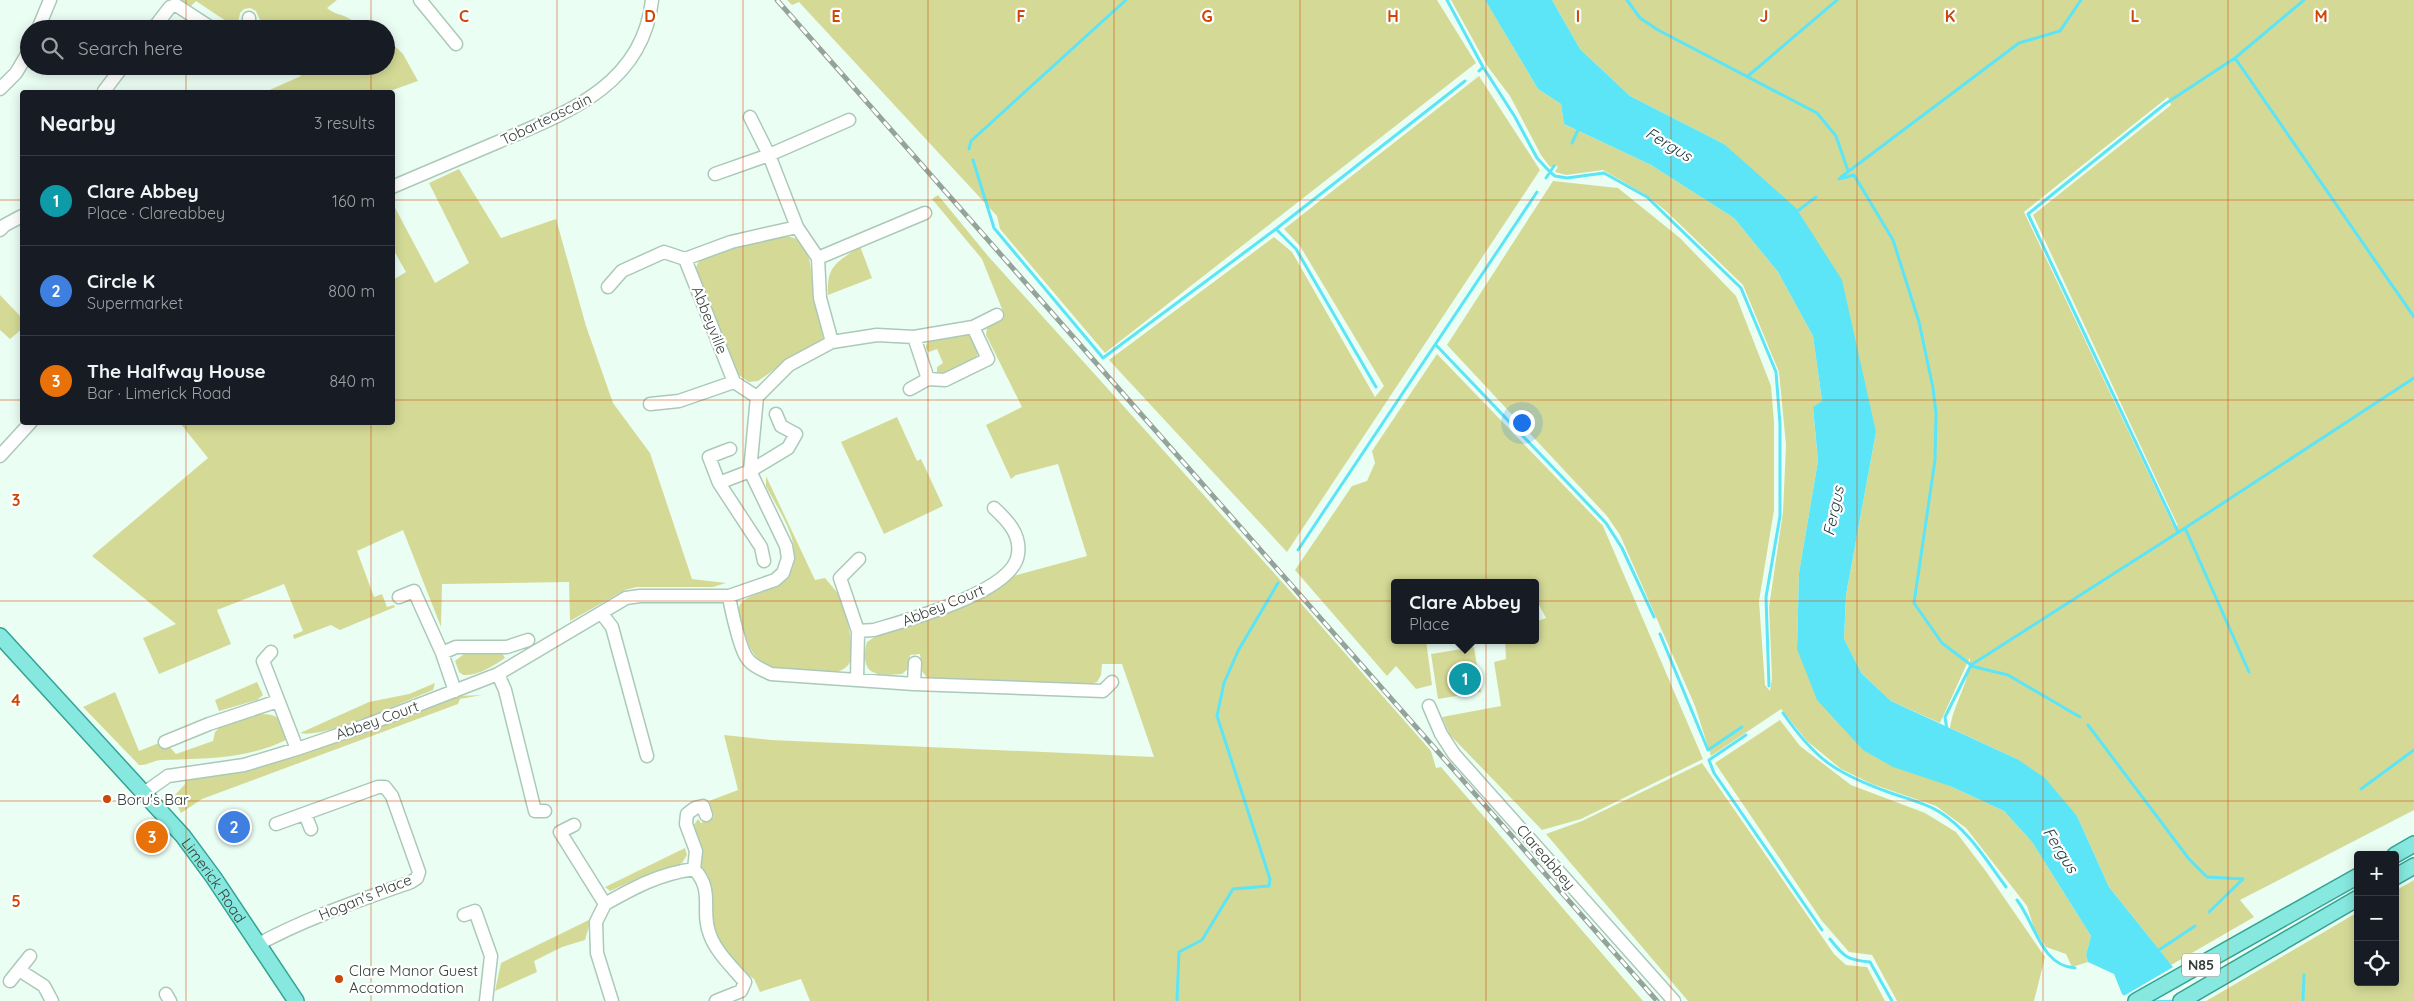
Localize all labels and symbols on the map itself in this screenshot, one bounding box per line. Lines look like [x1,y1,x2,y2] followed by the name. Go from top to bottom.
[459,6,469,26] text: C
[644,6,656,26] text: D
[831,6,841,26] text: E
[1017,6,1026,26] text: F
[1201,6,1213,26] text: G
[1387,6,1399,26] text: H
[1576,6,1580,26] text: I
[1760,6,1768,26] text: J
[1945,6,1955,26] text: K
[2131,6,2140,26] text: L
[2314,6,2328,26] text: M
[497,89,595,149] street label: Tobarteascain
[1642,122,1697,166] water label: Fergus
[688,283,732,357] street label: Abbeyville
[1509,410,1535,436] your location
[1818,483,1848,538] water label: Fergus
[12,490,20,510] text: 3
[899,580,987,630] street label: Abbey Court
[1449,660,1481,698] pin: 1
[11,690,21,710] text: 4
[333,696,421,744] street label: Abbey Court
[117,790,189,809] place label: Boru's Bar
[101,793,113,805] marker: Boru's Bar
[218,808,250,846] pin: 2
[136,818,168,856] pin: 3
[1512,820,1580,894] street label: Clareabbey
[2039,823,2084,878] water label: Fergus
[178,834,250,926] street label: Limerick Road
[316,870,414,924] street label: Hogan's Place
[11,891,21,911] text: 5
[2182,954,2220,976] road number: N85
[349,961,478,997] place label: Clare Manor Guest Accommodation
[333,973,345,985] marker: Clare Manor Guest Accommodation

